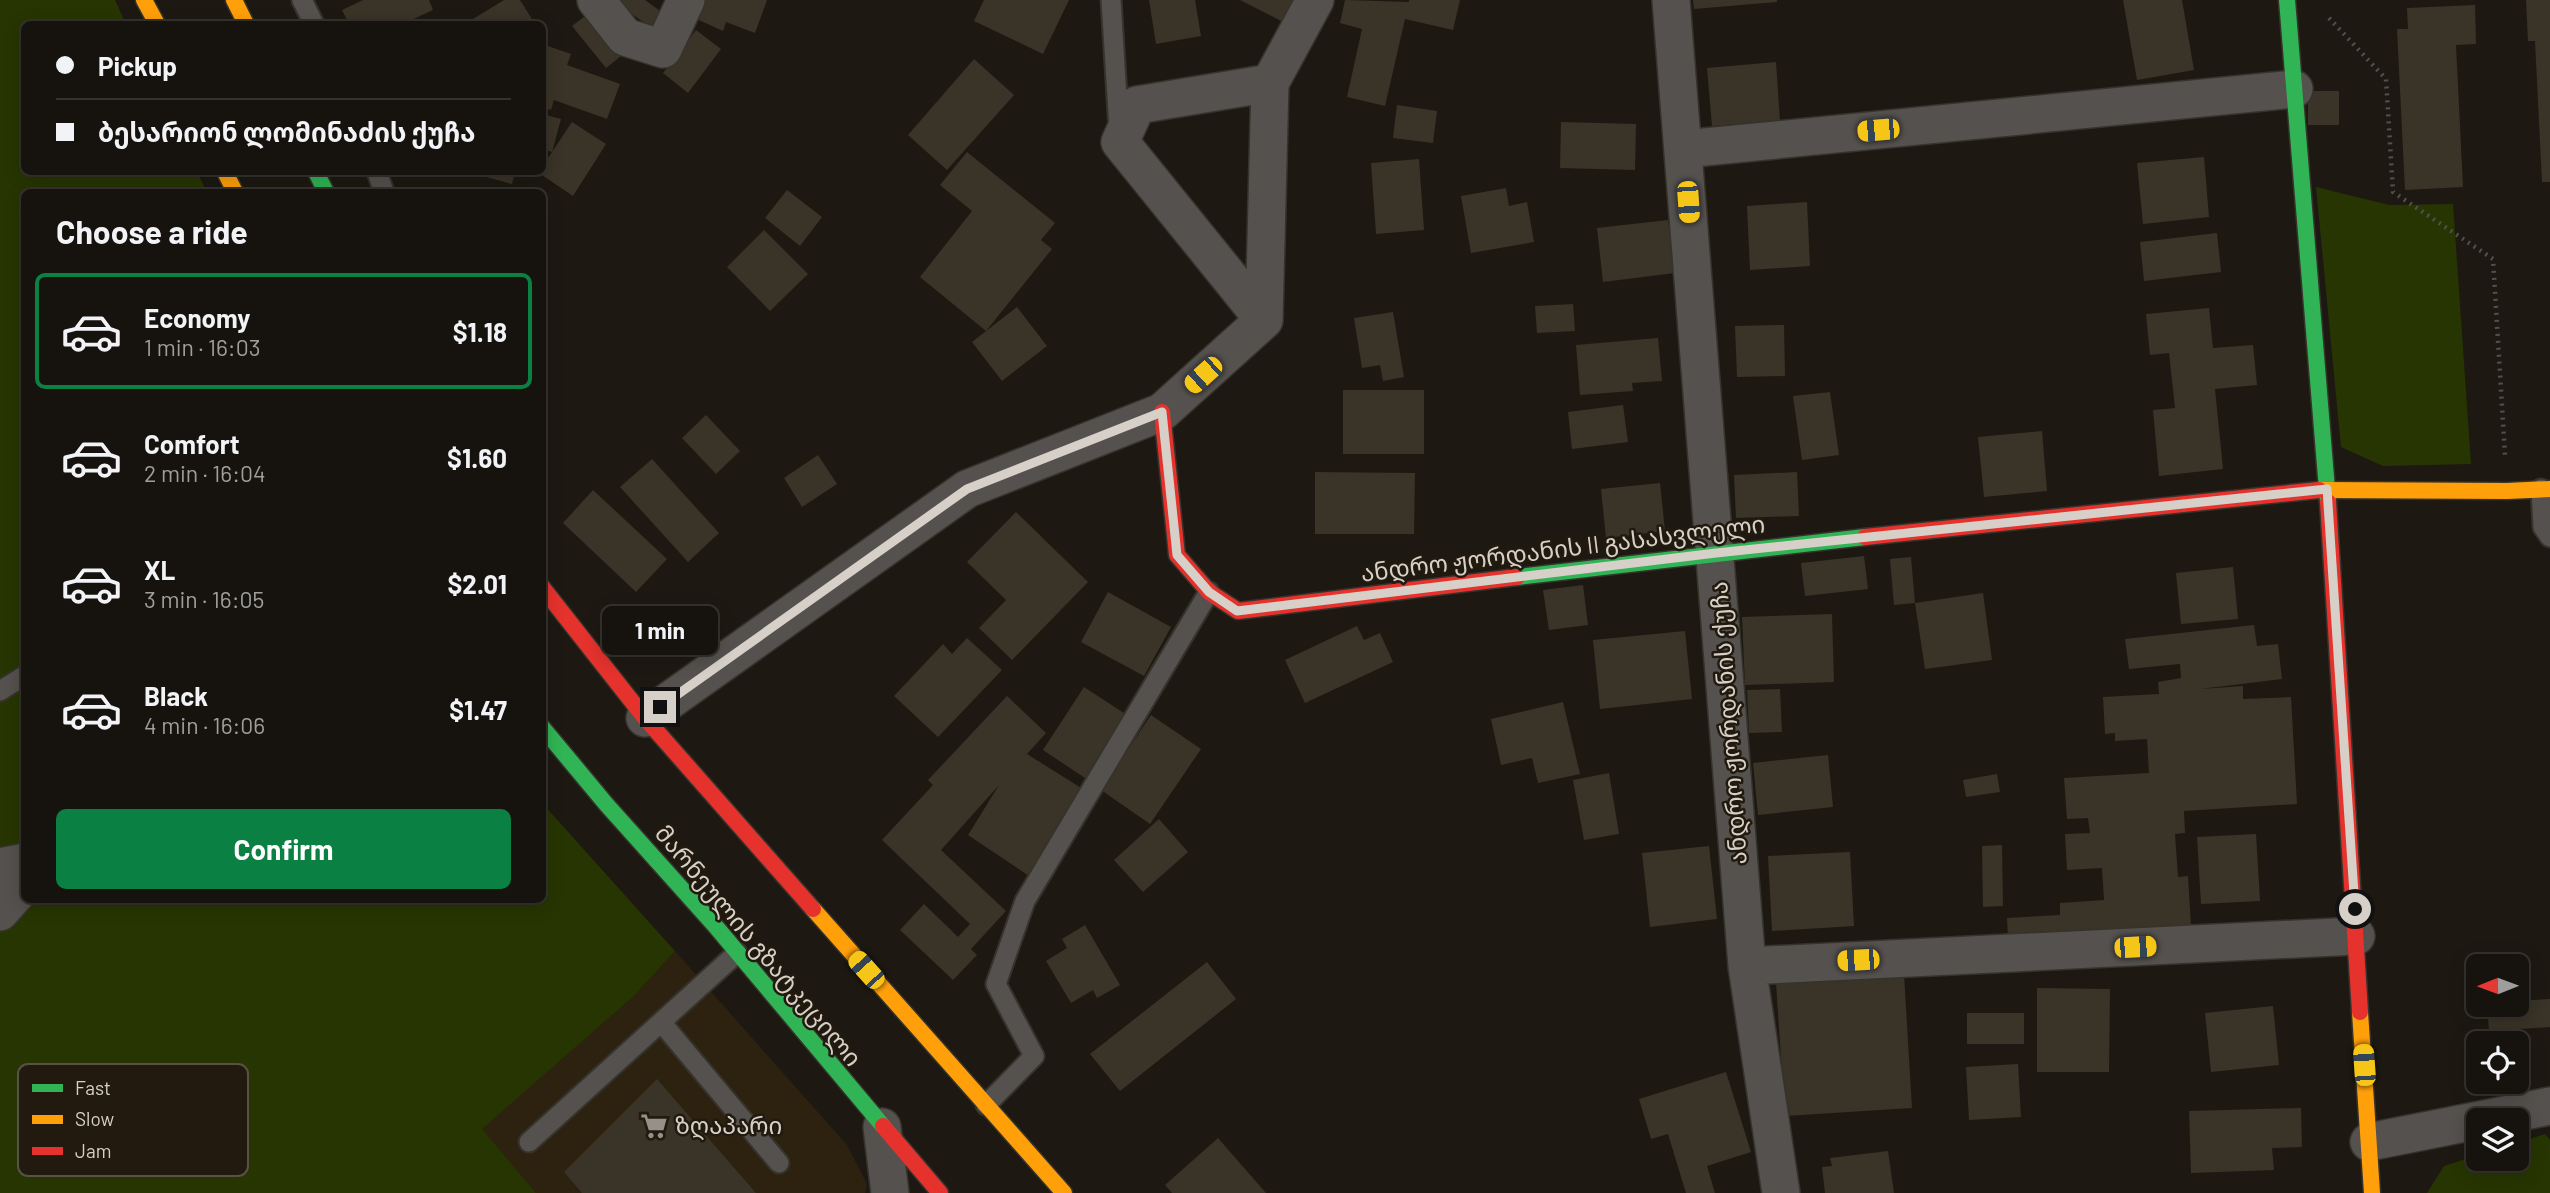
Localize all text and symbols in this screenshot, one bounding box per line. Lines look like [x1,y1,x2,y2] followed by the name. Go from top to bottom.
[98,50,177,81] text: Pickup
[98,116,475,147] text: ბესარიონ ლომინაძის ქუჩა
[1857,118,1900,142] car
[1677,180,1700,224] car
[56,212,248,250] text: Choose a ride
[60,300,123,363] icon: car
[144,302,250,333] text: Economy
[453,316,507,347] text: $1.18
[144,333,261,361] text: 1 min · 16:03
[1181,353,1226,397] car
[60,426,123,489] icon: car
[144,428,240,459] text: Comfort
[447,442,507,473] text: $1.60
[144,459,266,487] text: 2 min · 16:04
[1359,508,1767,588] street label: ანდრო ჟორდანის II გასასვლელი
[60,552,123,615] icon: car
[144,554,175,585] text: XL
[447,568,507,599] text: $2.01
[1703,581,1753,866] street label: ანდრო ჟორდანის ქუჩა
[144,585,264,613] text: 3 min · 16:05
[602,606,718,654] callout: 1 min
[635,616,685,644] text: 1 min
[60,678,123,741] icon: car
[144,680,208,711] text: Black
[644,691,676,723] route end
[449,694,507,725] text: $1.47
[144,711,265,739] text: 4 min · 16:06
[56,809,511,889] button: Confirm
[649,819,869,1072] street label: მარნეულის გზატკეცილი
[2339,893,2371,925] route start
[2114,935,2157,959] car
[845,947,888,993] car
[1837,948,1880,972] car
[2466,954,2529,1017] north arrow
[2466,954,2529,1171] map controls
[2466,1031,2529,1094] button: locate
[2353,1043,2376,1087] car
[18,1064,248,1176] legend
[75,1076,111,1099] text: Fast
[75,1107,114,1130] text: Slow
[2466,1108,2529,1171] button: layers
[675,1110,782,1141] place label: ზღაპარი
[639,1111,669,1141] supermarket icon: ზღაპარი
[75,1139,111,1162] text: Jam

